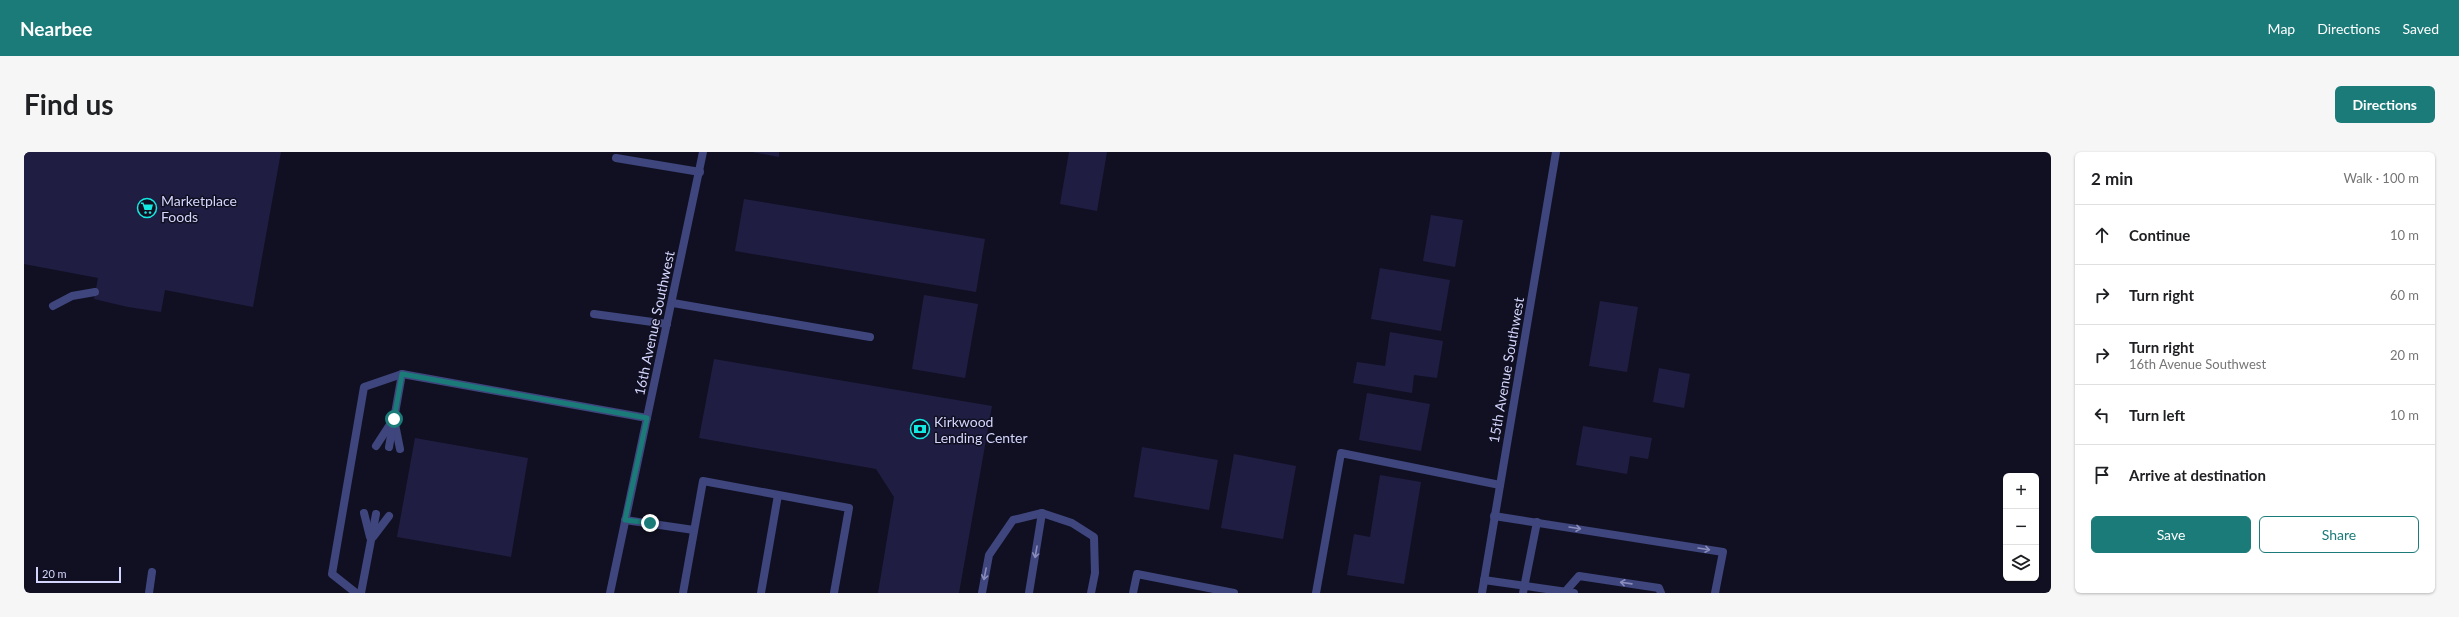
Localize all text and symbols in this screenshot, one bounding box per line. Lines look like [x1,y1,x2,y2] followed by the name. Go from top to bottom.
[20,17,92,40] text: Nearbee
[2268,20,2295,37] text: Map
[2317,20,2380,37] text: Directions
[2402,20,2439,37] text: Saved
[2335,86,2435,123] button: Directions
[24,87,114,121] text: Find us
[2091,168,2133,189] text: 2 min
[2343,170,2419,186] text: Walk · 100 m
[161,192,237,225] place label: Marketplace Foods
[136,197,158,219] supermarket icon: Marketplace Foods
[2091,224,2113,246] icon: ahead
[2129,226,2190,244] text: Continue
[2390,227,2419,243] text: 10 m
[630,249,678,397] street label: 16th Avenue Southwest
[2091,284,2113,306] icon: right
[2129,286,2194,304] text: Turn right
[2390,287,2419,303] text: 60 m
[1485,296,1527,444] street label: 15th Avenue Southwest
[2129,338,2194,356] text: Turn right
[2091,344,2113,366] icon: right
[2390,347,2419,363] text: 20 m
[2129,356,2266,372] text: 16th Avenue Southwest
[2091,404,2113,426] icon: left
[2129,406,2185,424] text: Turn left
[2390,407,2419,423] text: 10 m
[385,410,403,428] route start
[934,413,1028,446] place label: Kirkwood Lending Center
[909,418,931,440] bank icon: Kirkwood Lending Center
[2091,464,2113,486] icon: arrive
[2129,466,2266,484] text: Arrive at destination
[2003,473,2039,581] map controls
[2003,473,2039,509] button: +
[2003,509,2039,545] button: −
[641,514,659,532] route end
[2091,516,2251,553] button: Save
[2259,516,2419,553] button: Share
[1568,525,1581,533] one-way arrow
[1032,545,1040,558] one-way arrow
[1697,545,1710,553] one-way arrow
[2003,545,2039,581] button: layers
[36,565,121,584] scale bar
[42,567,67,580] text: 20 m
[981,567,989,580] one-way arrow
[1620,579,1633,587] one-way arrow

